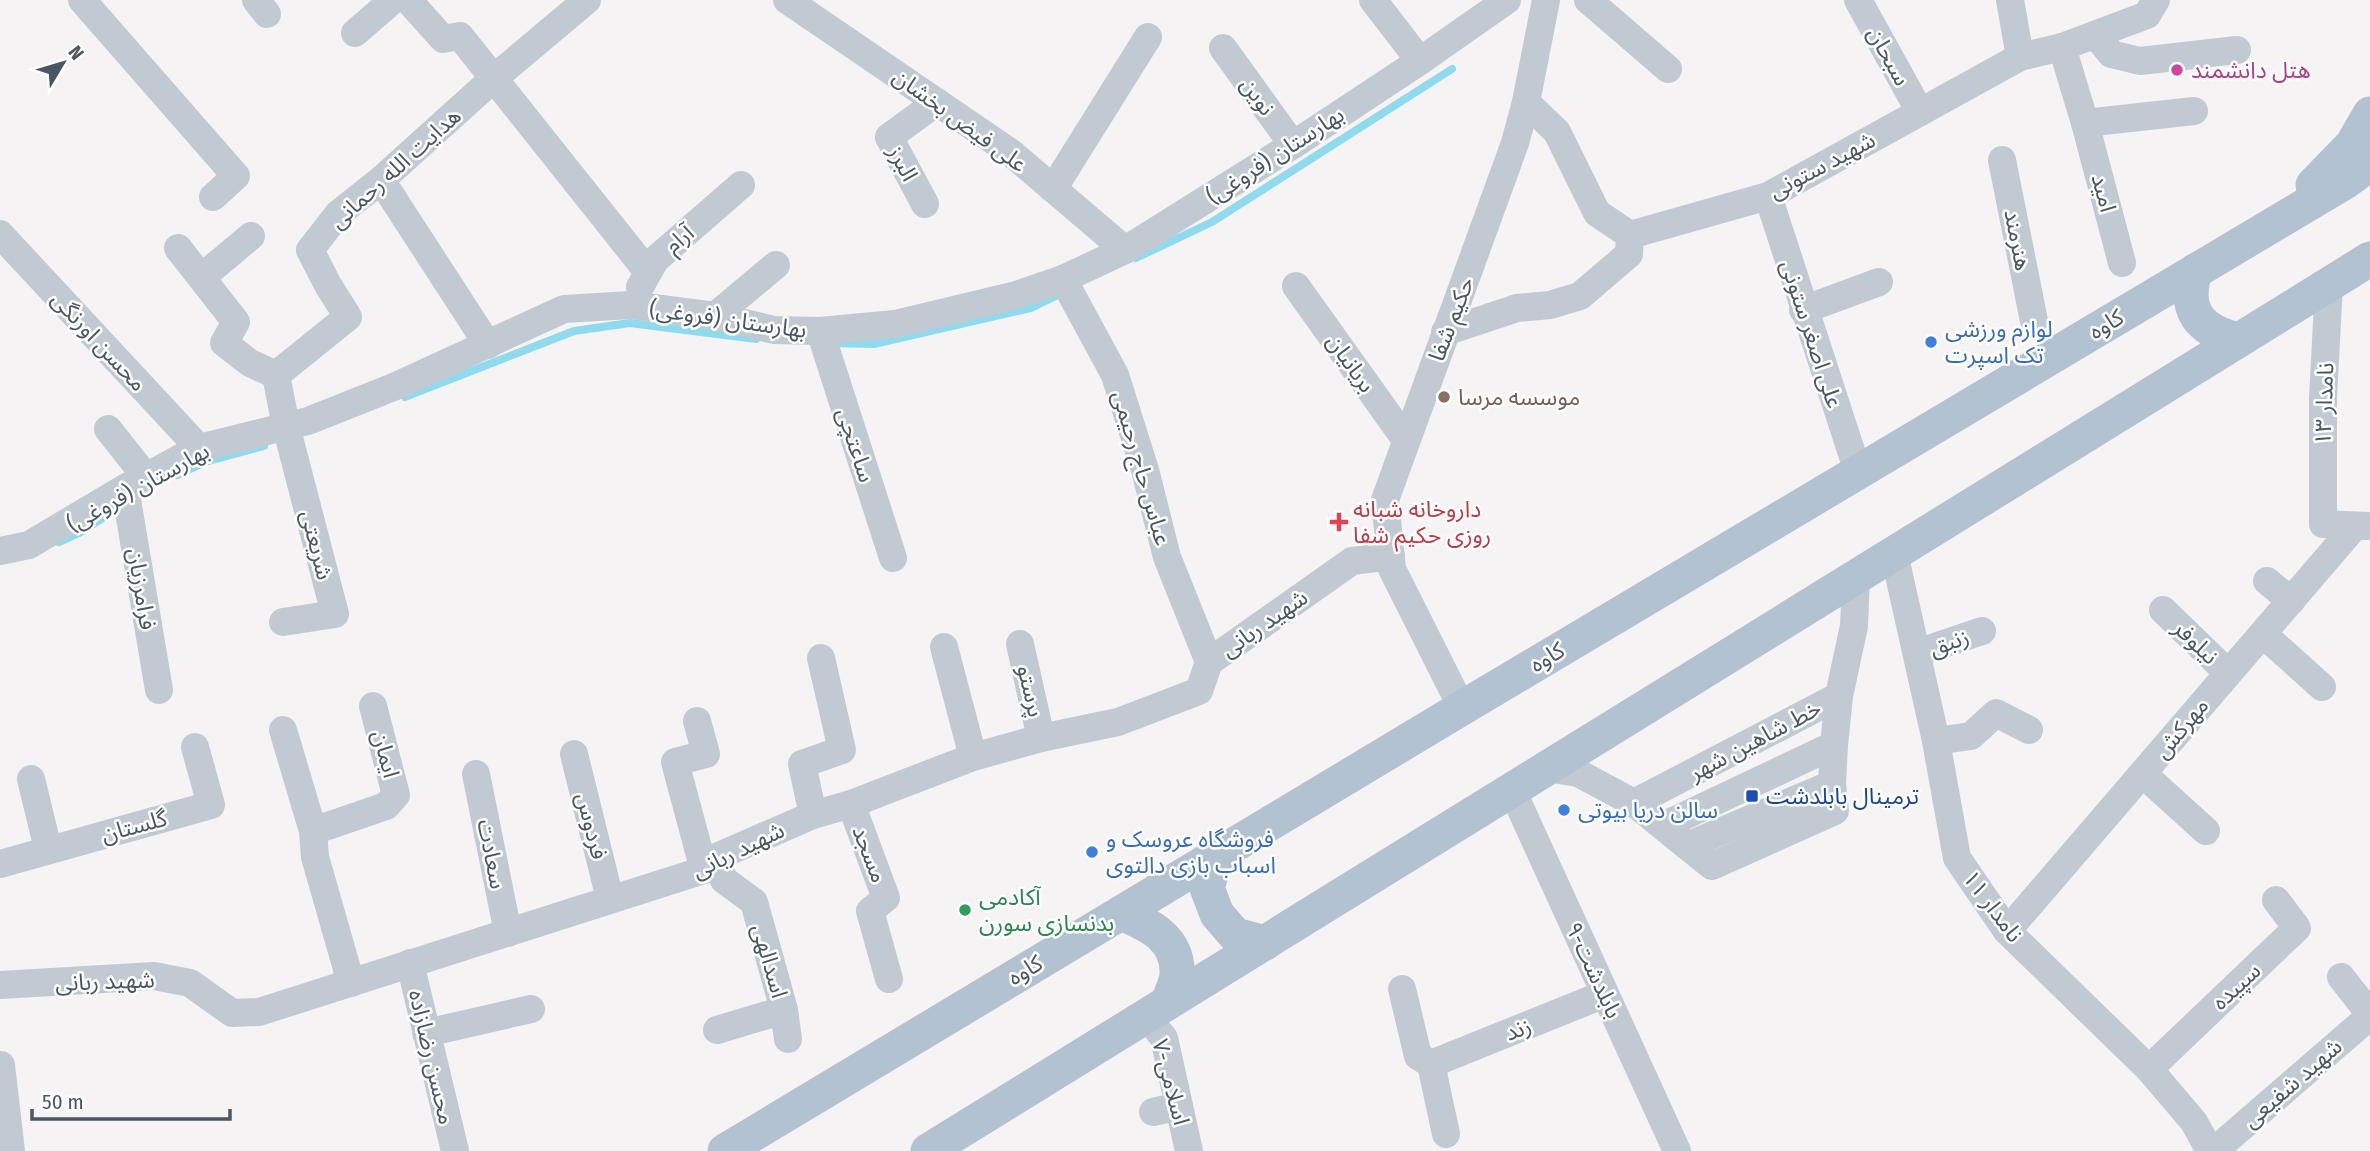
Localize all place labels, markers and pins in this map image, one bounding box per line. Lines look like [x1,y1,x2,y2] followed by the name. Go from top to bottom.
[2191,56,2311,84] place label: هتل دانشمند
[2169,62,2185,78] marker: هتل دانشمند
[1945,315,2053,370] place label: لوازم ورزشی تک اسپرت
[1923,334,1939,350] marker: لوازم ورزشی تک اسپرت
[1458,383,1580,411] place label: موسسه مرسا
[1436,389,1452,405] marker: موسسه مرسا
[1353,495,1491,552] place label: داروخانه شبانه‌ روزی حکیم شفا
[1331,514,1347,530] marker: داروخانه شبانه‌ روزی حکیم شفا
[1766,782,1919,810] place label: ترمینال بابلدشت
[1744,788,1760,804] marker: ترمینال بابلدشت
[1578,796,1718,824] place label: سالن دریا بیوتی
[1556,802,1572,818] marker: سالن دریا بیوتی
[1106,825,1276,879] place label: فروشگاه عروسک و اسباب بازی دالتوی
[1084,844,1100,860] marker: فروشگاه عروسک و اسباب بازی دالتوی
[979,883,1114,937] place label: آکادمی بدنسازی سورن
[957,902,973,918] marker: آکادمی بدنسازی سورن

